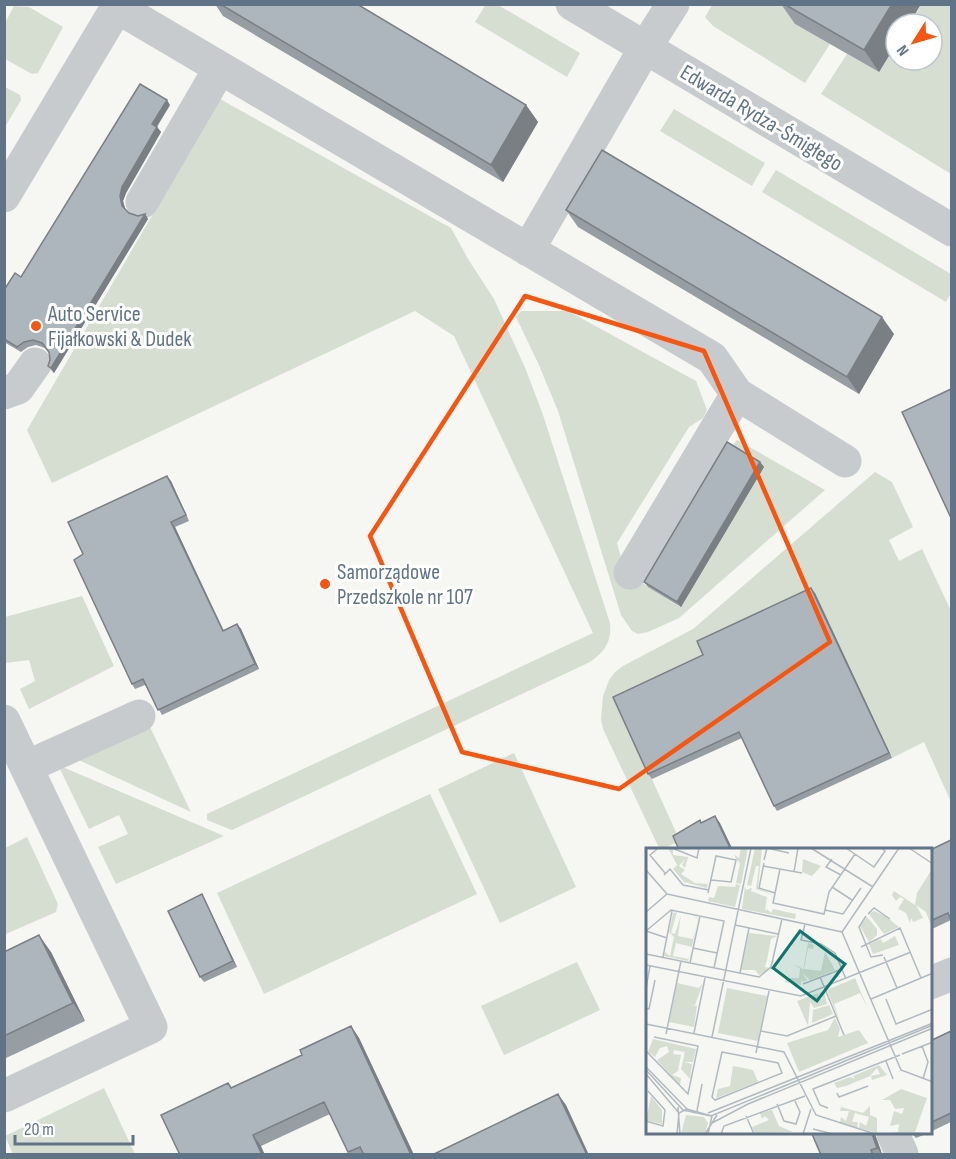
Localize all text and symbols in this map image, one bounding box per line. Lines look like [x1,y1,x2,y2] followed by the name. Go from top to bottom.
[884,12,944,72] north arrow
[893,41,913,59] text: N
[675,59,847,177] street label: Edwarda Rydza-Śmigłego
[47,301,192,353] place label: Auto Service Fijałkowski & Dudek
[29,319,43,333] marker: Auto Service Fijałkowski & Dudek
[337,559,473,611] place label: Samorządowe Przedszkole nr 107
[318,577,332,591] marker: Samorządowe Przedszkole nr 107
[646,848,932,1135] inset map
[15,1108,134,1146] scale bar
[24,1119,54,1140] text: 20 m

